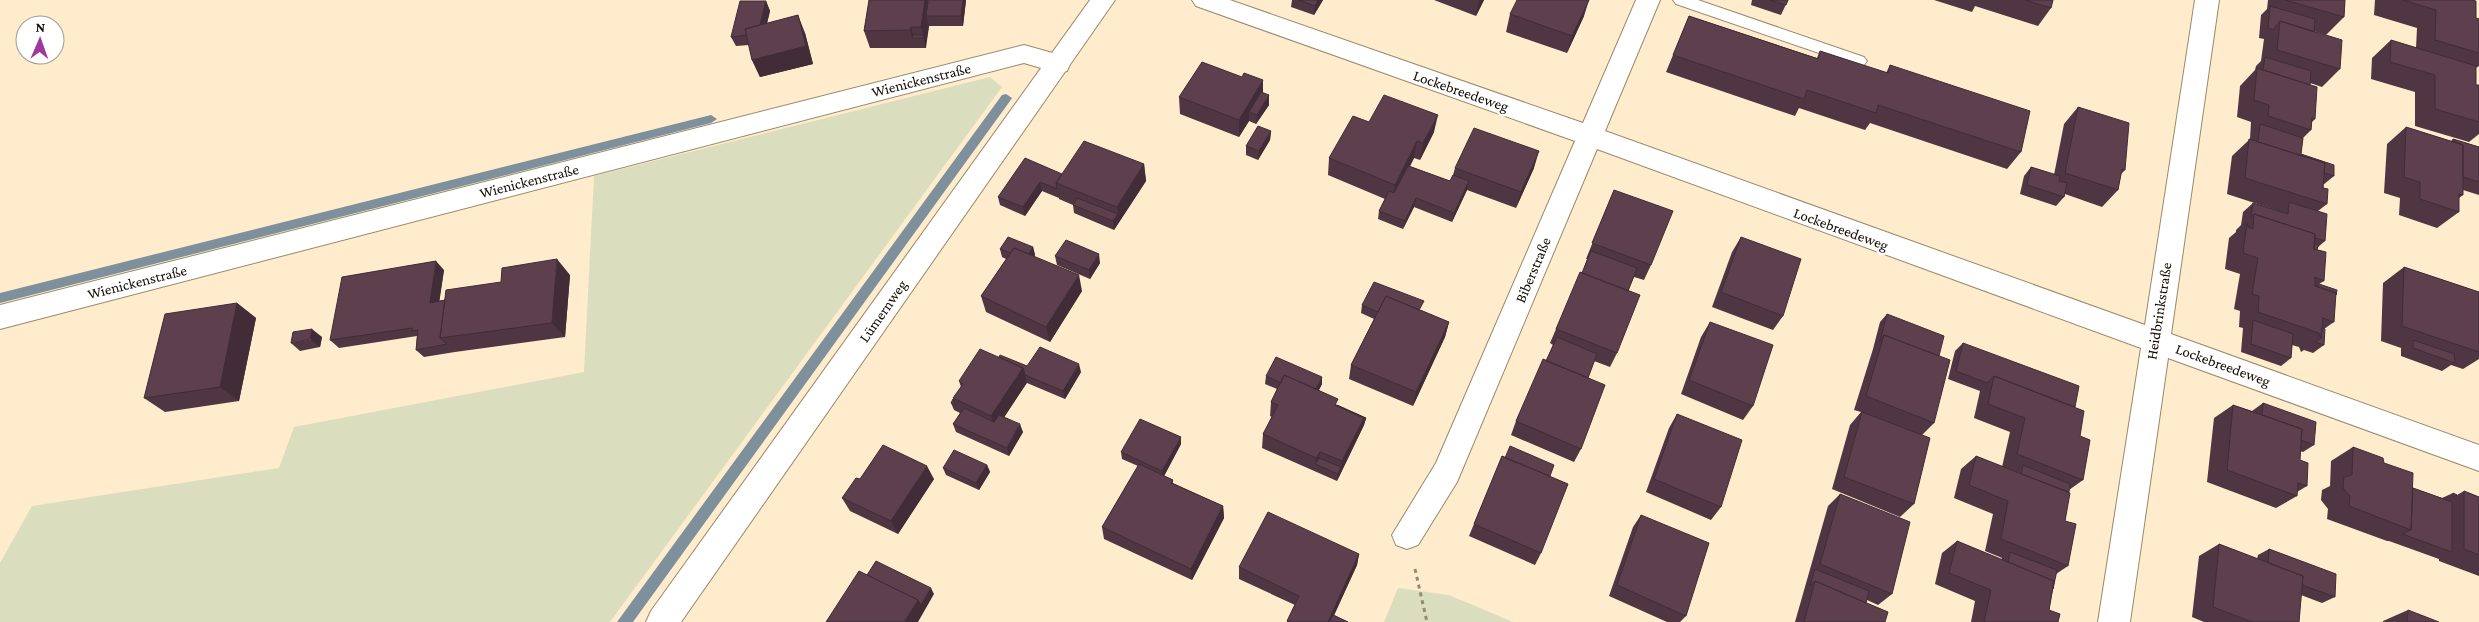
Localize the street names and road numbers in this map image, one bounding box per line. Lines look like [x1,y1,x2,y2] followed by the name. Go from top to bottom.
[870,60,973,100] street label: Wienickenstraße
[1411,67,1511,116] street label: Lockebreedeweg
[478,161,581,201] street label: Wienickenstraße
[1791,204,1891,255] street label: Lockebreedeweg
[1512,235,1554,305] street label: Biberstraße
[2143,261,2175,361] street label: Heidbrinkstraße
[86,262,189,302] street label: Wienickenstraße
[856,277,911,346] street label: Lümernweg
[2173,340,2273,391] street label: Lockebreedeweg

